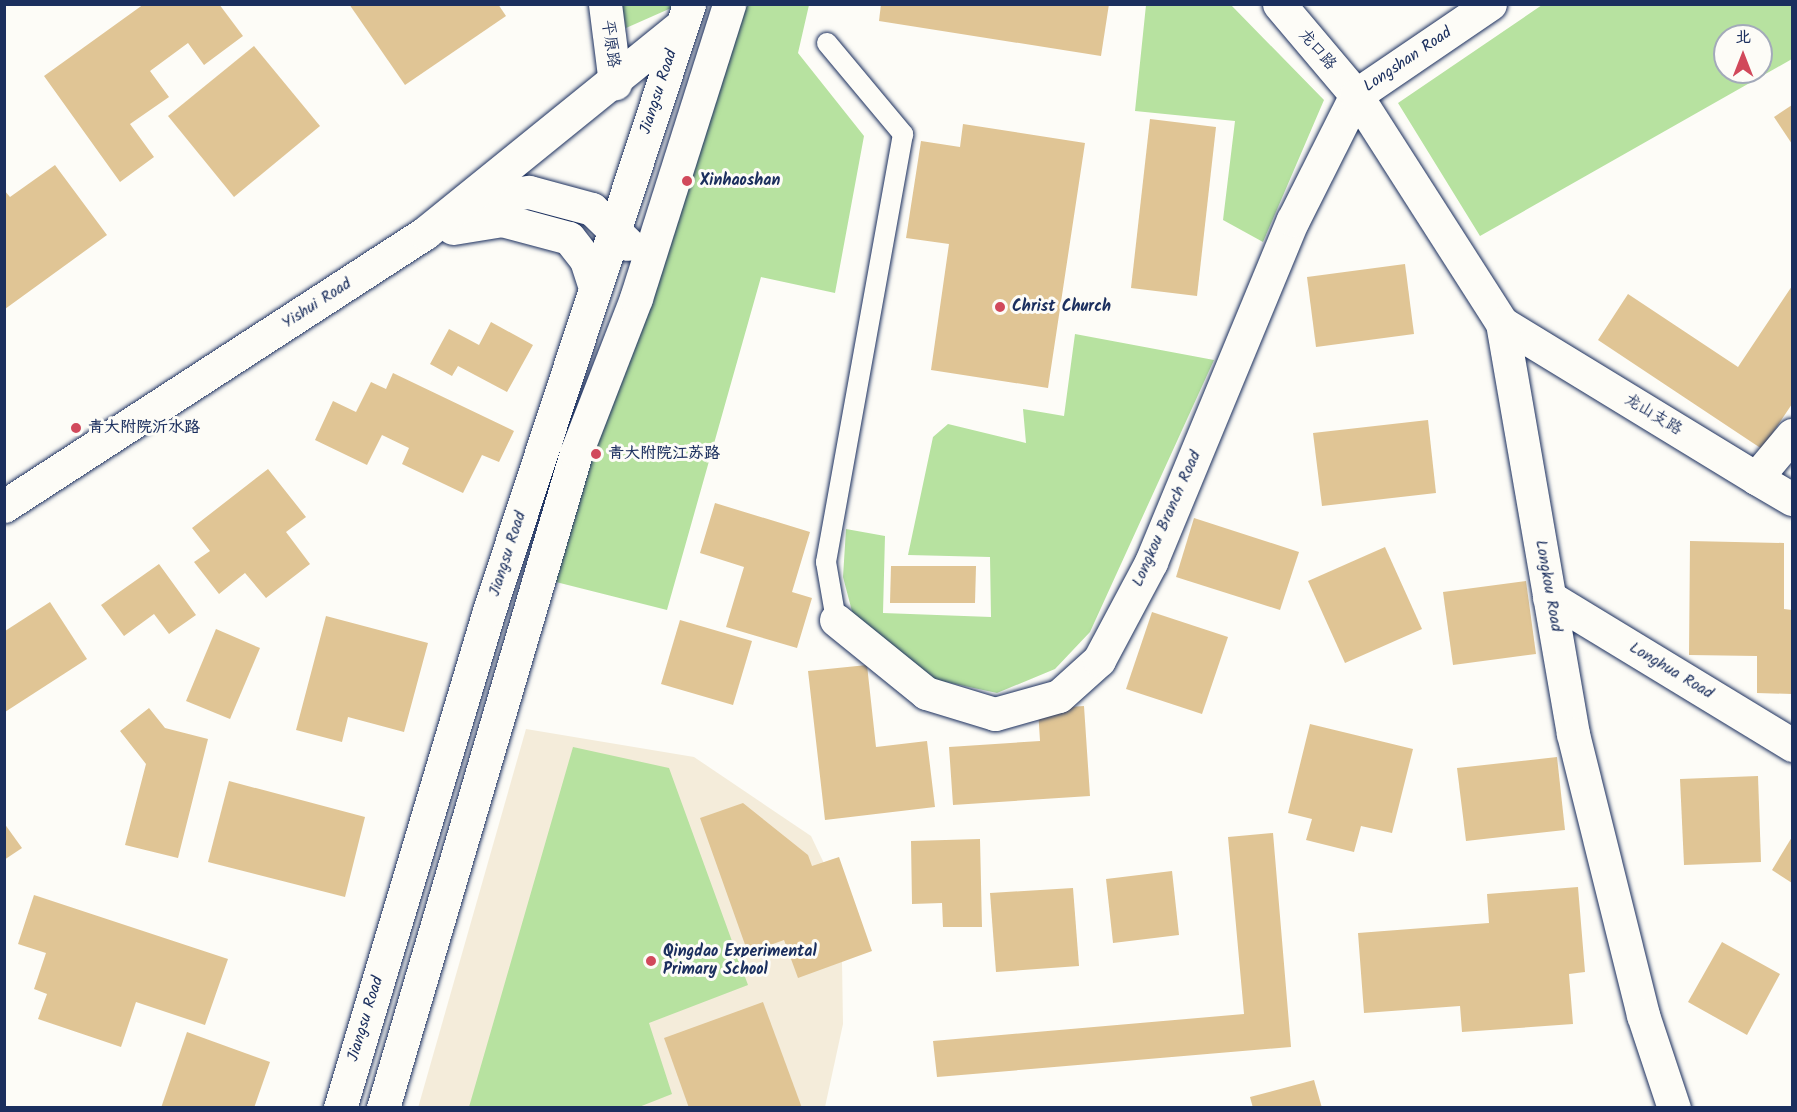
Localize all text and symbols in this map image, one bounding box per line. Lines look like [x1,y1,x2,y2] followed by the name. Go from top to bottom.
[597,19,623,69] street label: 平原路
[1360,24,1456,96] street label: Longshan Road
[1713,24,1773,84] north arrow
[1735,25,1751,50] text: 北
[1294,26,1340,74] street label: 龙口路
[636,47,682,137] street label: Jiangsu Road
[700,171,780,191] place label: Xinhaoshan
[678,172,696,190] marker: Xinhaoshan
[279,275,355,333] street label: Yishui Road
[1012,297,1111,317] place label: Christ Church
[993,300,1007,314] marker: Christ Church
[1621,390,1685,440] street label: 龙山支路
[88,418,200,438] place label: 青大附院沂水路
[69,421,83,435] marker: 青大附院沂水路
[608,444,720,464] place label: 青大附院江苏路
[589,447,603,461] marker: 青大附院江苏路
[1128,448,1206,590] street label: Longkou Branch Road
[485,509,531,599] street label: Jiangsu Road
[1530,539,1566,633] street label: Longkou Road
[1626,638,1716,704] street label: Longhua Road
[663,942,817,980] place label: Qingdao Experimental Primary School
[644,954,658,968] marker: Qingdao Experimental Primary School
[344,974,388,1064] street label: Jiangsu Road

